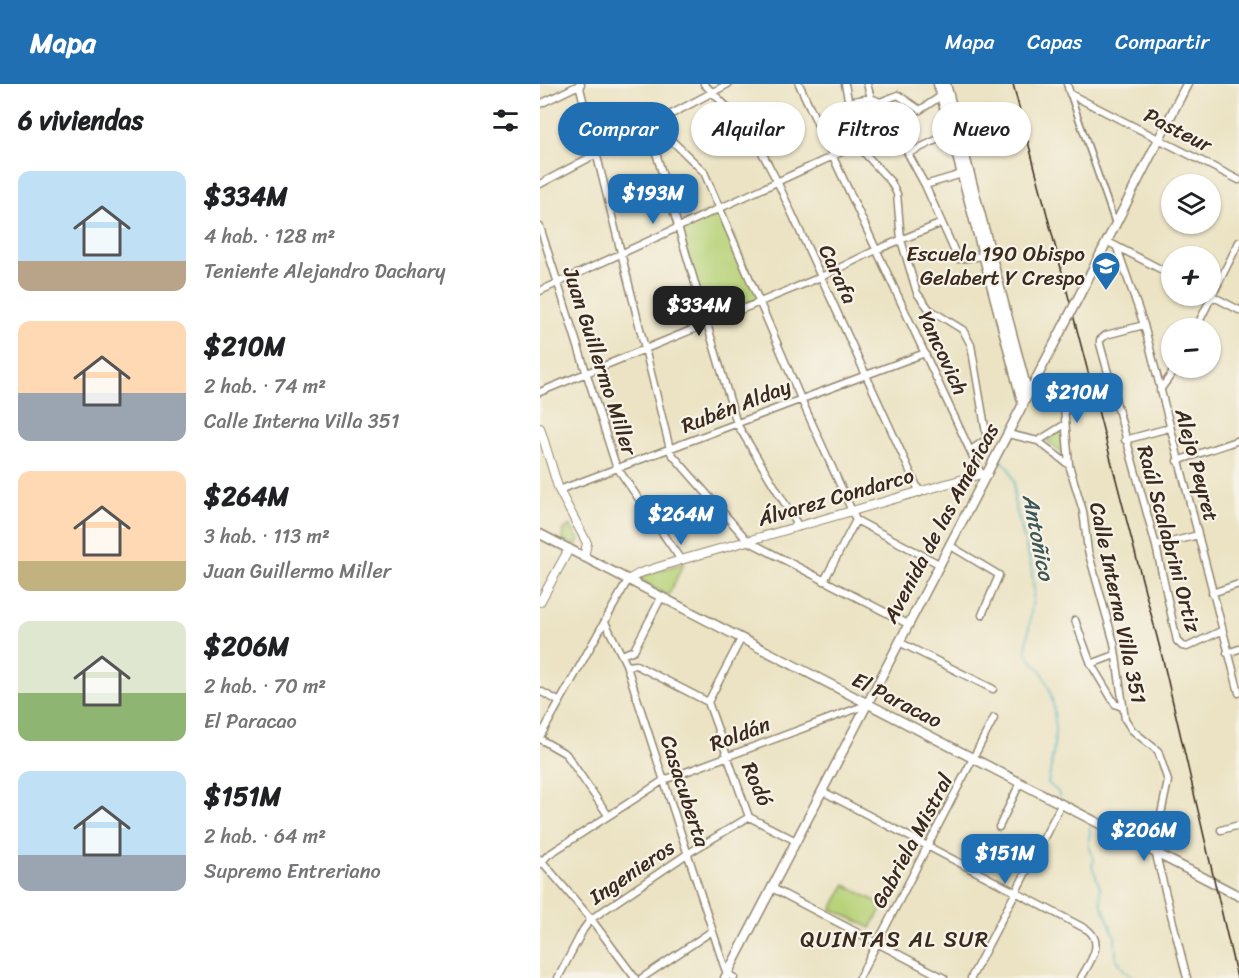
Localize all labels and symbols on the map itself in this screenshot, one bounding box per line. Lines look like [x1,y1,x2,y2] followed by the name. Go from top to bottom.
[1137,97,1220,164] street label: Pasteur
[611,174,695,225] pin: $193M
[906,235,1085,297] place label: Escuela 190 Obispo Gelabert Y Crespo
[808,238,869,311] street label: Carafa
[1090,250,1122,292] school or university icon: Escuela 190 Obispo Gelabert Y Crespo
[551,261,649,461] street label: Juan Guillermo Miller
[657,286,741,337] pin: $334M
[907,304,979,402] street label: Yancovich
[675,368,797,444] street label: Rubén Alday
[1035,373,1119,424] pin: $210M
[1163,403,1230,526] street label: Alejo Peyret
[872,416,1010,631] street label: Avenida de las Américas
[1126,441,1212,637] street label: Raúl Scalabrini Ortiz
[752,456,919,538] street label: Álvarez Condarco
[1011,490,1066,586] water label: Antoñico
[639,495,723,546] pin: $264M
[1078,499,1158,707] street label: Calle Interna Villa 351
[845,661,949,739] street label: El Paracao
[704,705,776,763] street label: Roldán
[649,730,721,852] street label: Casacuberta
[730,756,784,813] street label: Rodó
[860,766,964,916] street label: Gabriela Mistral
[1102,811,1186,862] pin: $206M
[580,829,683,916] street label: Ingenieros
[963,834,1047,885] pin: $151M
[800,920,990,959] district label: QUINTAS AL SUR

